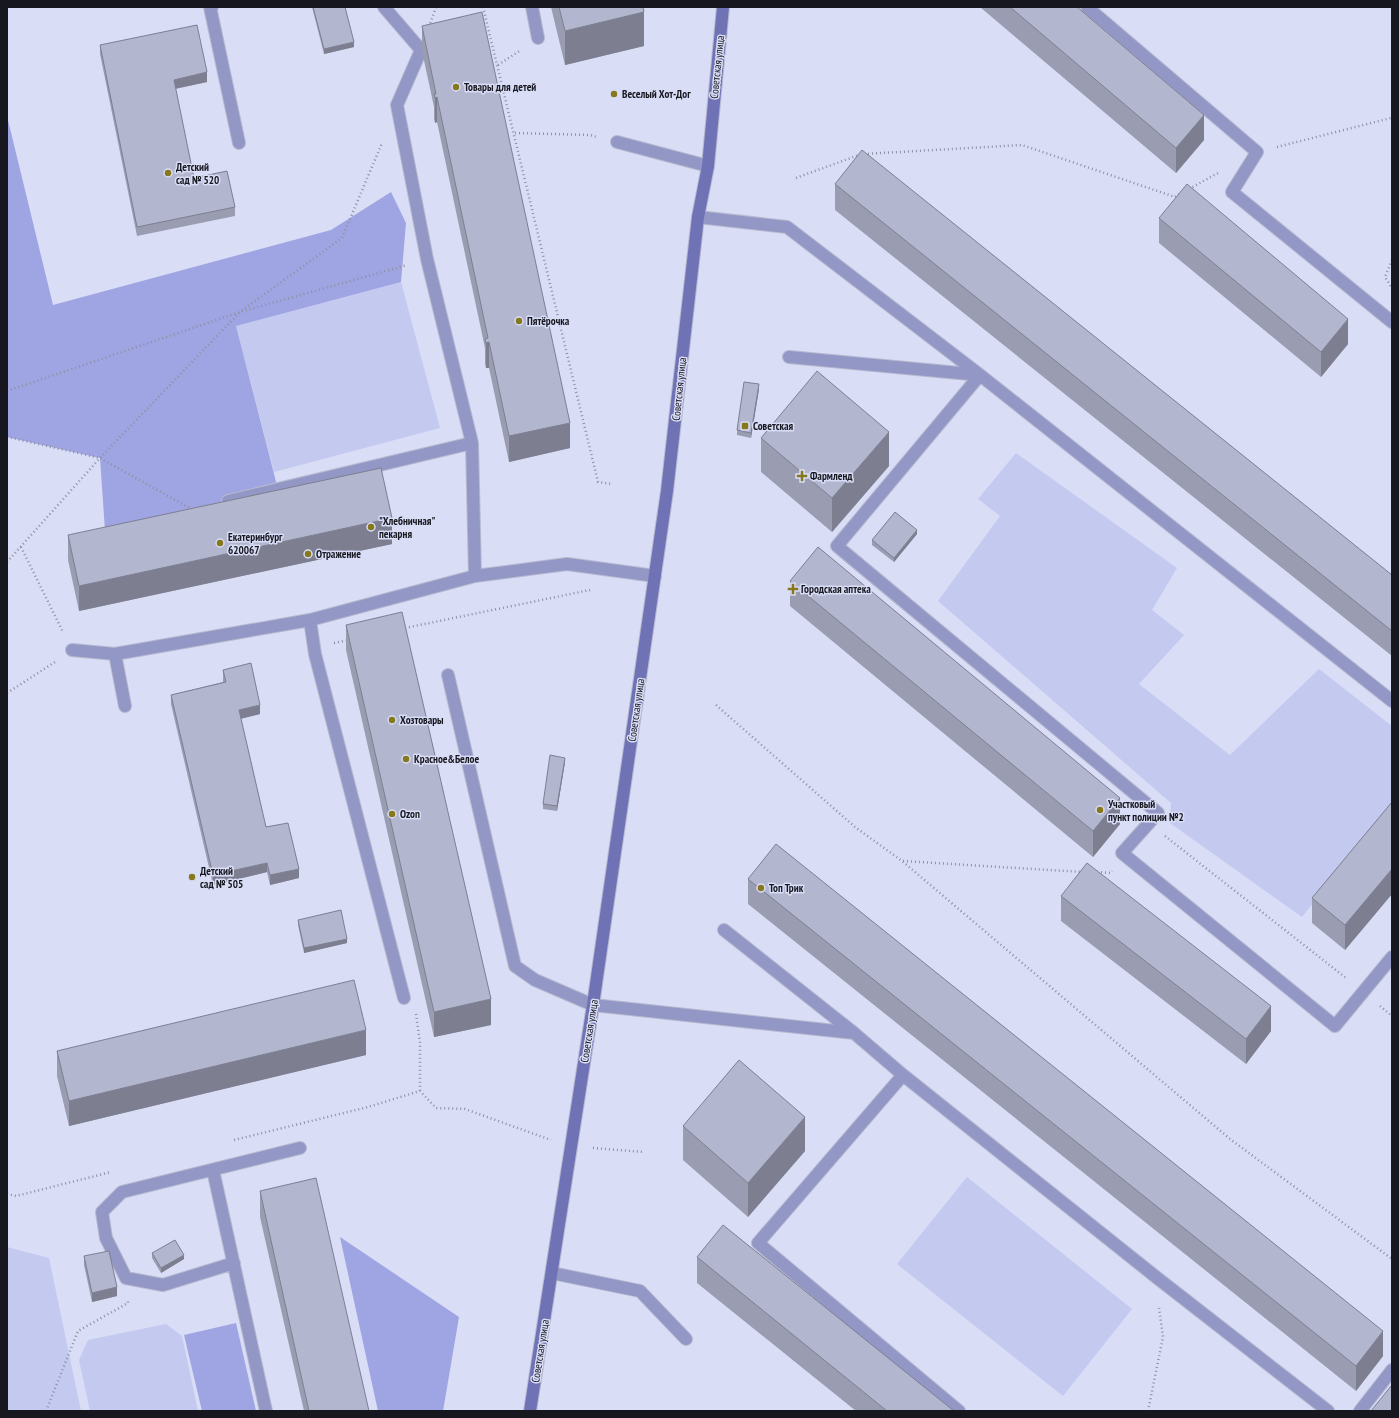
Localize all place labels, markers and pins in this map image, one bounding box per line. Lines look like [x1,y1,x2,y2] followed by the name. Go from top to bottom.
[464,80,536,94] place label: Товары для детей
[451,82,461,92] marker: Товары для детей
[622,87,691,101] place label: Веселый Хот-Дог
[609,89,619,99] marker: Веселый Хот-Дог
[176,160,219,187] place label: Детский сад № 520
[163,168,173,178] marker: Детский сад № 520
[527,314,570,328] place label: Пятёрочка
[514,316,524,326] marker: Пятёрочка
[753,419,794,433] place label: Советская
[740,421,750,431] marker: Советская
[810,469,853,483] place label: Фармленд
[797,471,807,481] marker: Фармленд
[379,514,435,541] place label: "Хлебничная" пекарня
[366,522,376,532] marker: "Хлебничная" пекарня
[228,530,283,557] place label: Екатеринбург 620067
[215,538,225,548] marker: Екатеринбург 620067
[316,547,361,561] place label: Отражение
[303,549,313,559] marker: Отражение
[801,582,871,596] place label: Городская аптека
[788,584,798,594] marker: Городская аптека
[400,713,444,727] place label: Хозтовары
[387,715,397,725] marker: Хозтовары
[414,752,479,766] place label: Красное&Белое
[401,754,411,764] marker: Красное&Белое
[1107,797,1184,824] place label: Участковый пункт полиции №2
[1095,805,1105,815] marker: Участковый пункт полиции №2
[400,807,420,821] place label: Ozon
[387,809,397,819] marker: Ozon
[200,864,243,891] place label: Детский сад № 505
[187,872,197,882] marker: Детский сад № 505
[769,881,804,895] place label: Топ Трик
[756,883,766,893] marker: Топ Трик

